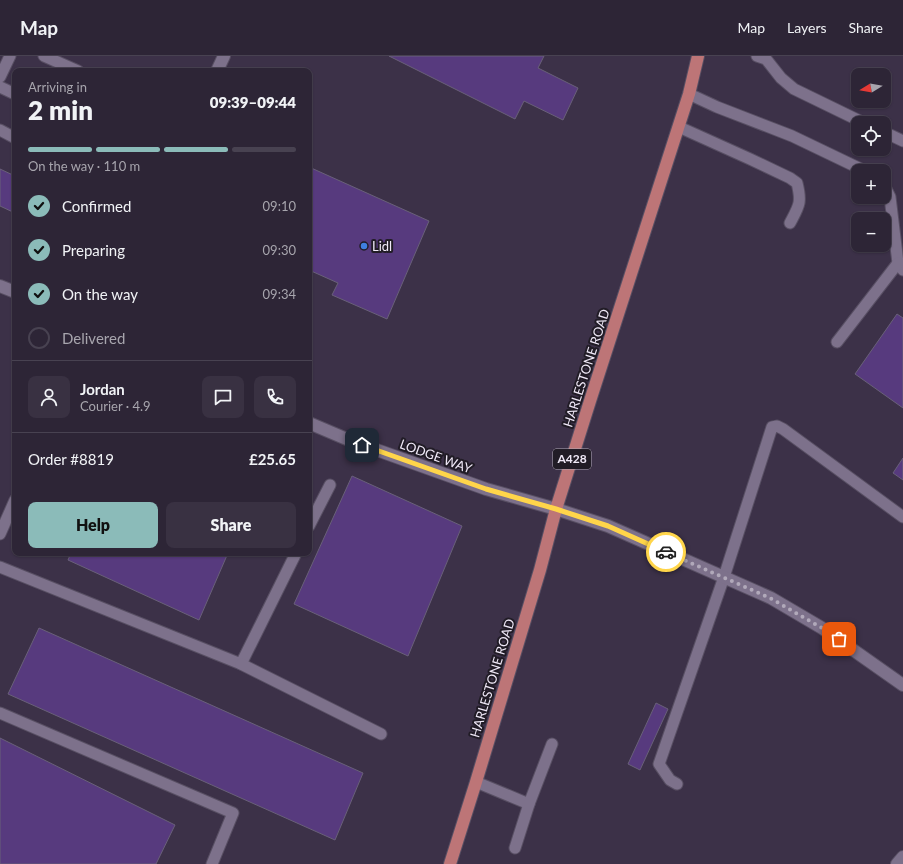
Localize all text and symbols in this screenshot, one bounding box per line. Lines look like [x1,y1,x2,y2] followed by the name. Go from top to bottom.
[20,16,58,39] text: Map
[737,19,765,36] text: Map
[787,19,827,36] text: Layers
[849,19,883,36] text: Share
[851,68,891,108] north arrow
[851,68,891,252] map controls
[28,79,87,95] text: Arriving in
[210,93,296,111] text: 09:39–09:44
[28,94,93,126] text: 2 min
[851,116,891,156] button: locate
[28,158,140,174] text: On the way · 110 m
[851,164,891,204] button: +
[28,195,50,217] icon: check
[62,197,131,215] text: Confirmed
[263,198,296,214] text: 09:10
[851,212,891,252] button: −
[372,238,392,254] place label: Lidl
[28,239,50,261] icon: check
[62,241,125,259] text: Preparing
[359,241,369,251] marker: Lidl
[263,242,296,258] text: 09:30
[28,283,50,305] icon: check
[62,285,138,303] text: On the way
[263,286,296,302] text: 09:34
[559,307,613,429] street label: HARLESTONE ROAD
[62,329,125,347] text: Delivered
[28,376,70,418] button: person
[202,376,244,418] button: chat
[254,376,296,418] button: phone
[80,380,125,398] text: Jordan
[80,398,151,414] text: Courier · 4.9
[345,428,379,462] pin
[351,434,373,456] icon: home
[398,436,475,477] street label: LODGE WAY
[553,449,591,469] road number: A428
[28,450,114,468] text: Order #8819
[249,450,296,468] text: £25.65
[28,502,158,548] button: Help
[166,502,296,548] button: Share
[646,532,686,572] courier
[655,541,677,563] icon: car
[466,617,518,739] street label: HARLESTONE ROAD
[822,622,856,656] pin
[828,628,850,650] icon: bag

